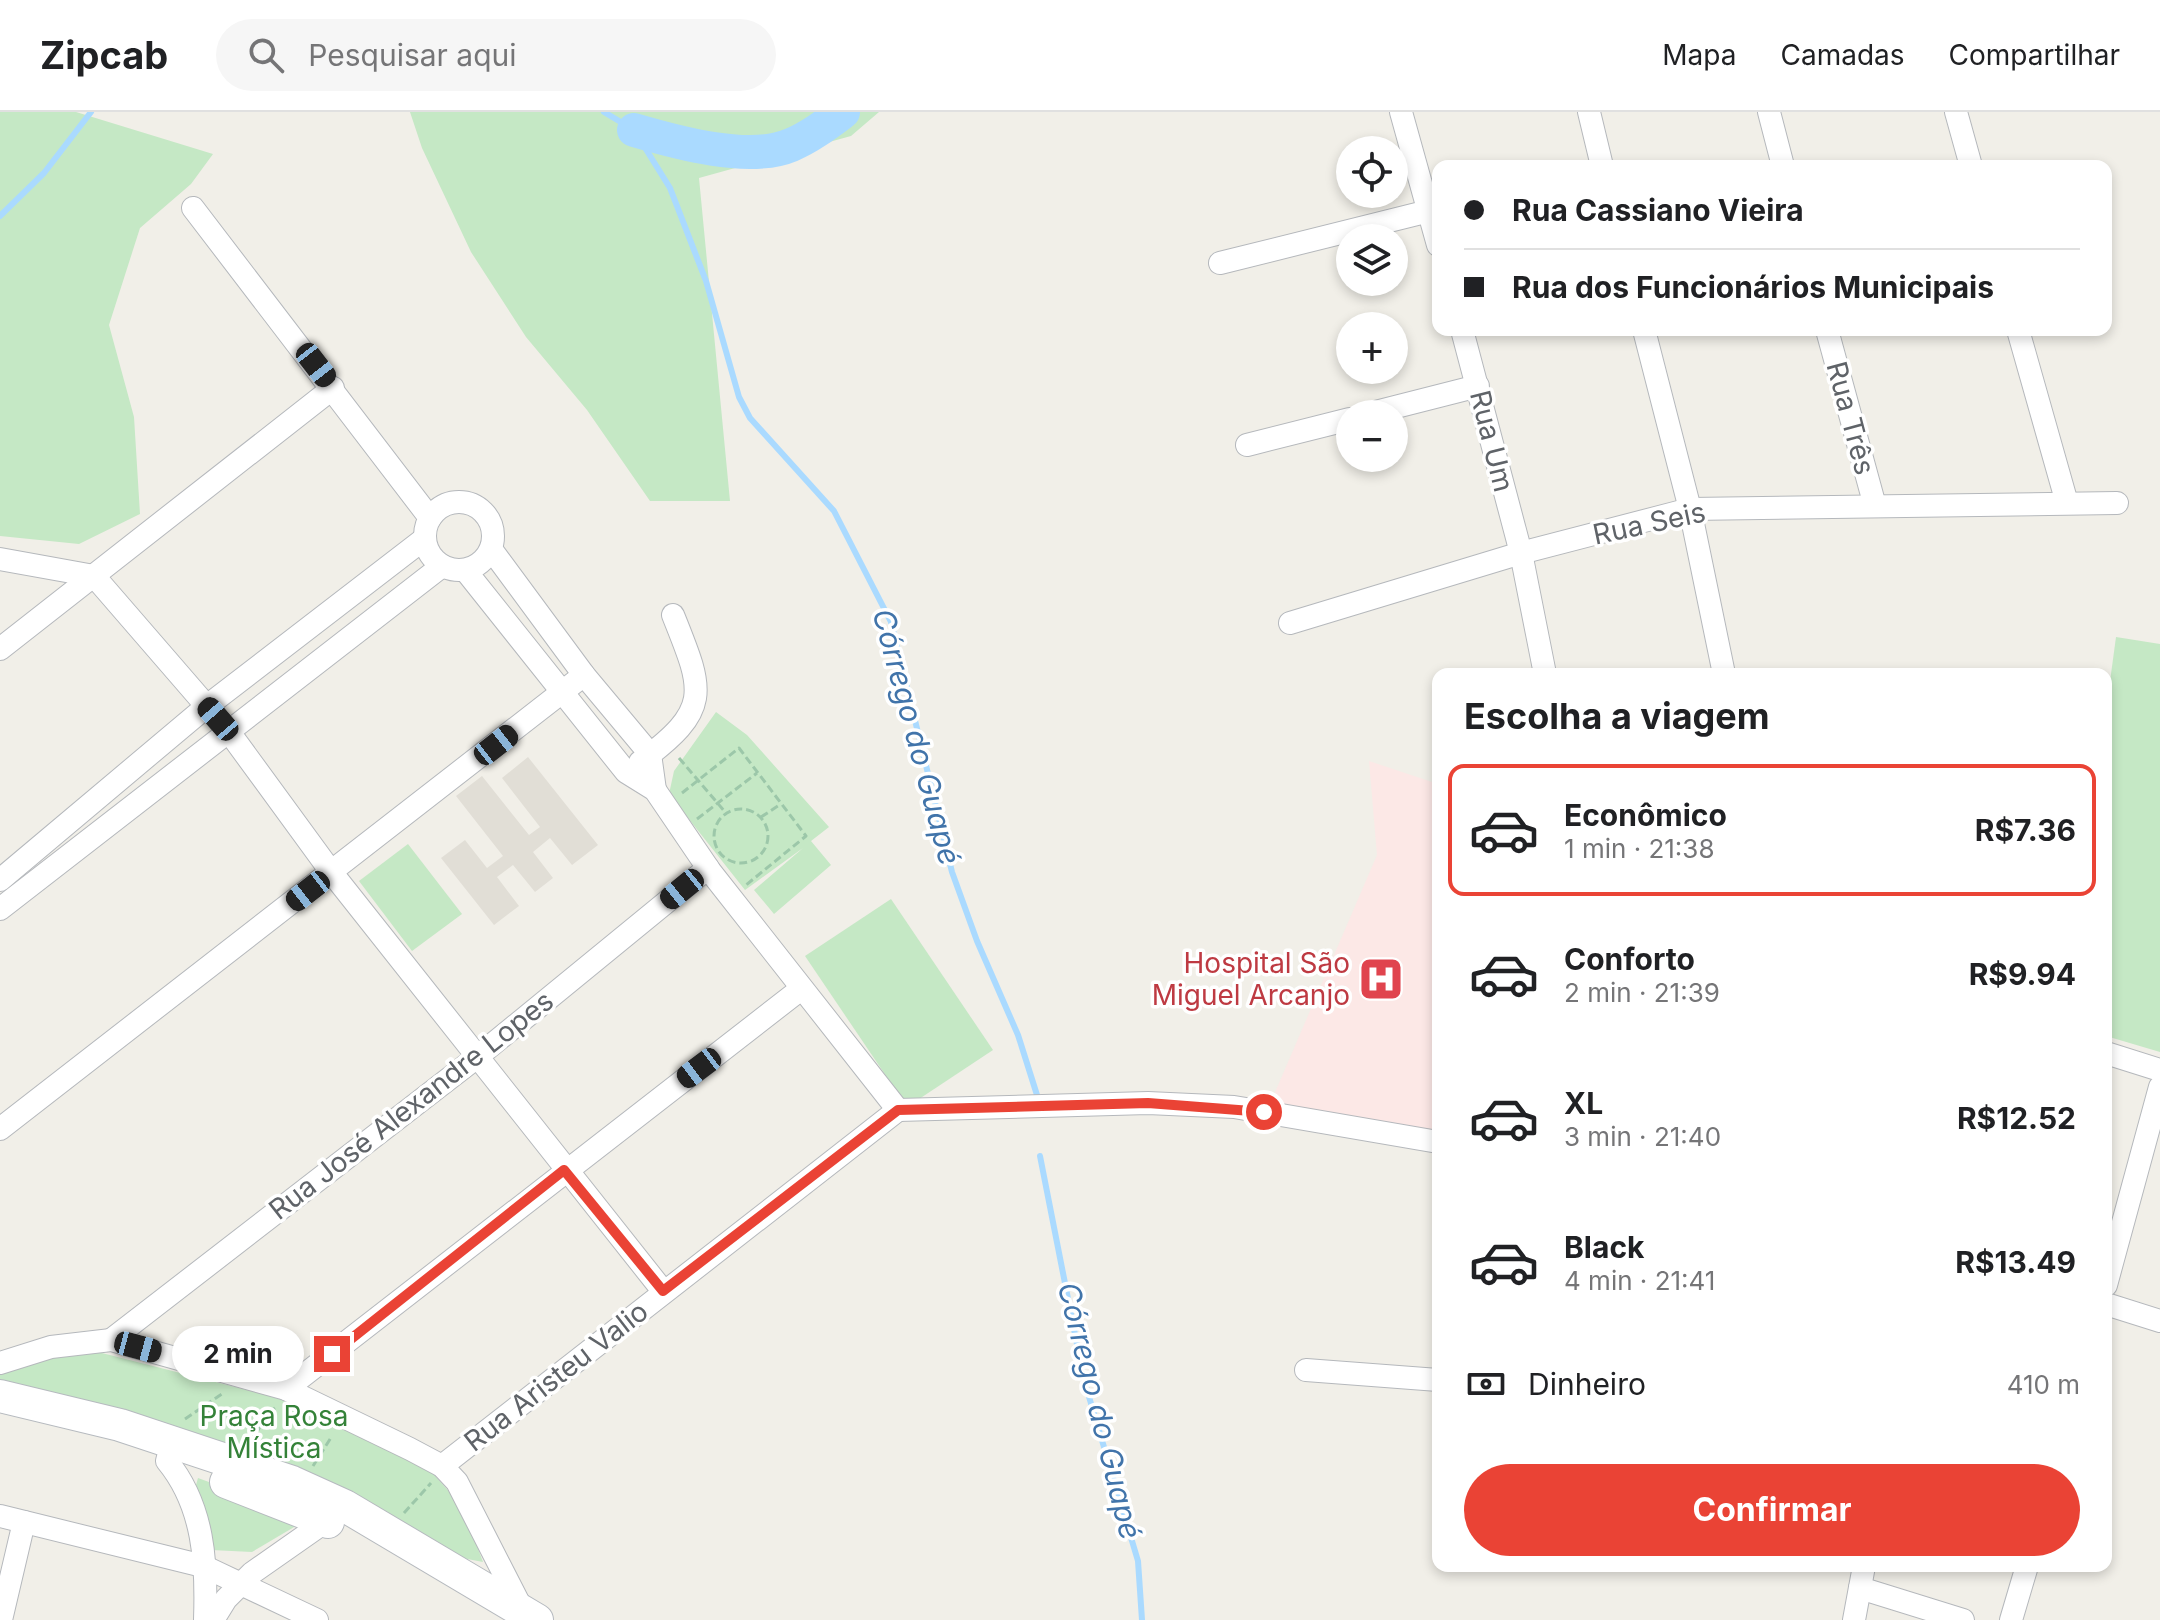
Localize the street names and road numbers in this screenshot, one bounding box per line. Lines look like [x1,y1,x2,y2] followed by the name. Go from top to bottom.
[1820,358,1882,478] street label: Rua Três
[1463,387,1521,495] street label: Rua Um
[1590,495,1708,551] street label: Rua Seis
[262,983,560,1227] street label: Rua José Alexandre Lopes
[457,1294,655,1458] street label: Rua Aristeu Valio

